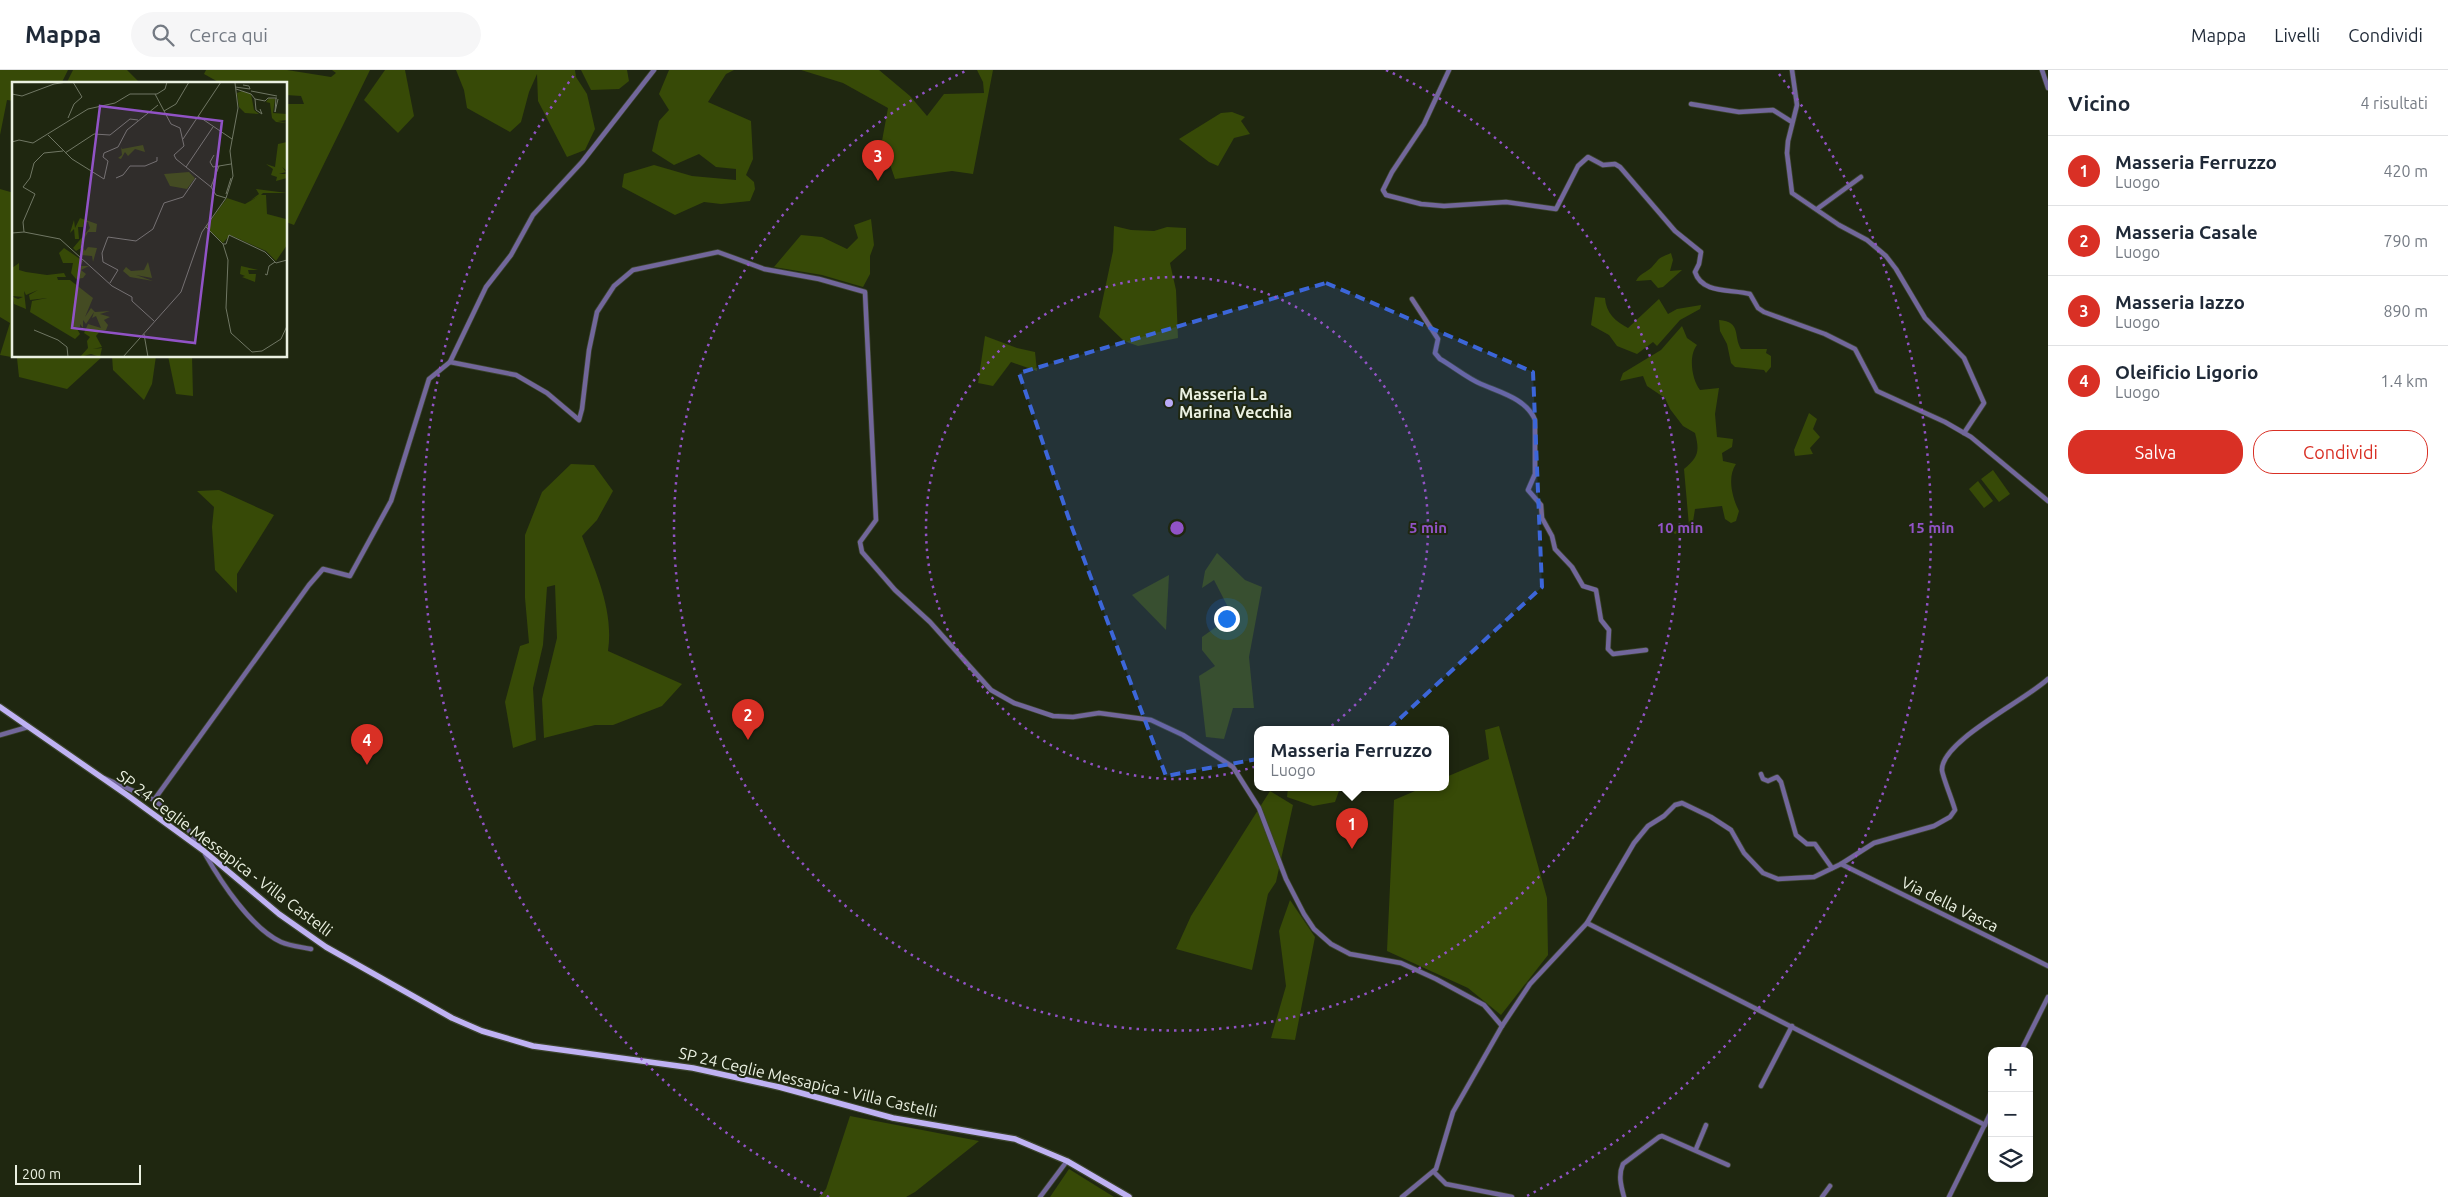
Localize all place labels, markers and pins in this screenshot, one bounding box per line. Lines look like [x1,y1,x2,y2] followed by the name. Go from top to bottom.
[862,140,894,181] pin: 3
[1179,385,1292,421] place label: Masseria La Marina Vecchia
[1163,397,1175,409] marker: Masseria La Marina Vecchia
[1168,519,1186,537] centre of rings
[732,699,764,740] pin: 2
[351,724,383,765] pin: 4
[1336,808,1368,849] pin: 1

